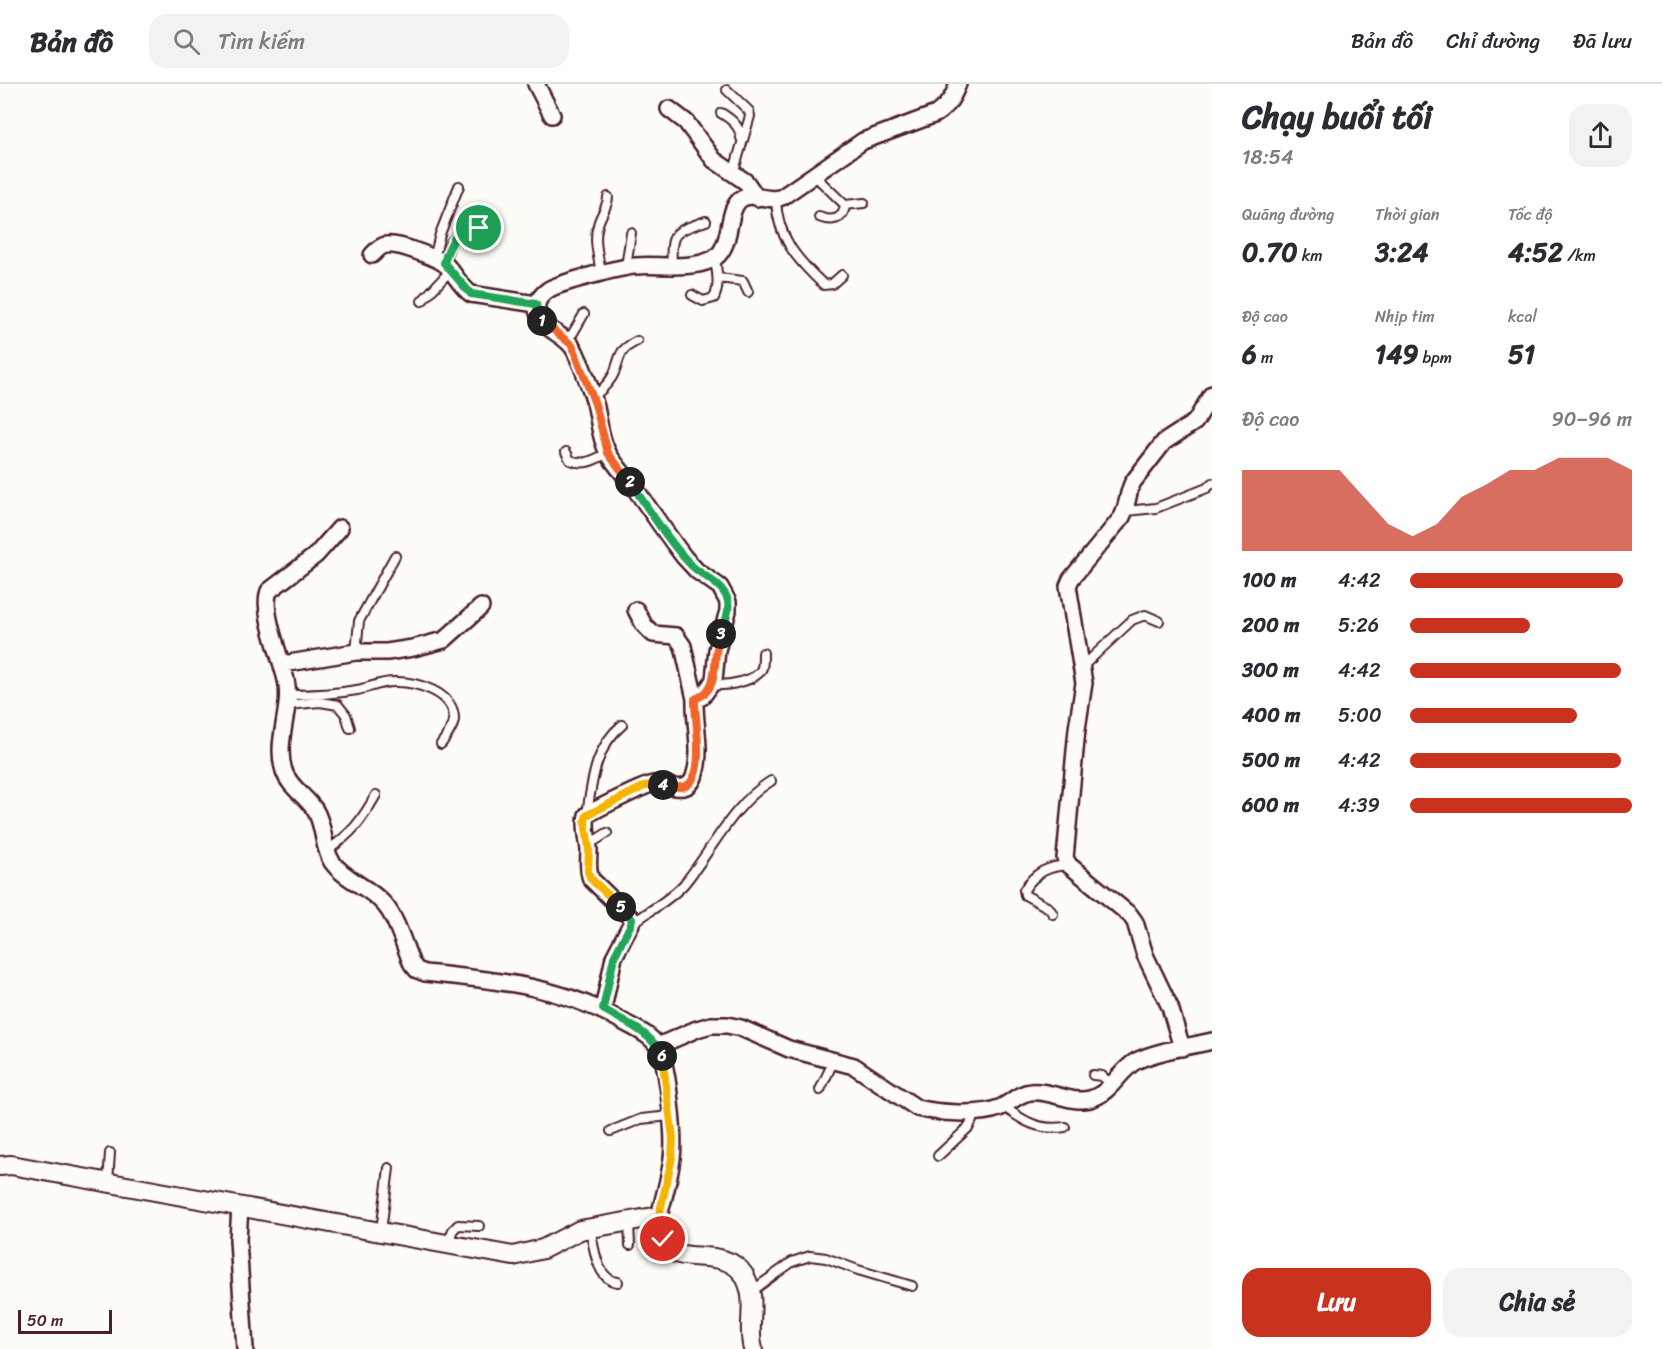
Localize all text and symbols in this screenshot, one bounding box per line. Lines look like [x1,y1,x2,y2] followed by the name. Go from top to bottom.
[149,14,569,68] search box
[30,17,113,66] text: Bản đồ
[218,22,305,61] text: Tìm kiếm
[1351,22,1413,60] text: Bản đồ
[1446,22,1540,60] text: Chỉ đường
[1573,22,1632,60] text: Đã lưu
[170,25,203,58] icon: search
[1242,88,1432,146] text: Chạy buổi tối
[1569,104,1632,167] button: share
[1242,140,1293,175] text: 18:54
[1242,200,1334,229] text: Quãng đường
[1375,200,1439,229] text: Thời gian
[1508,200,1552,229] text: Tốc độ
[453,202,504,253] pin
[462,211,495,244] icon: arrive
[1242,229,1298,275] text: 0.70
[1375,229,1428,275] text: 3:24
[1508,229,1563,275] text: 4:52
[1298,241,1323,270] text: km
[1563,241,1596,270] text: /km
[1242,302,1288,331] text: Độ cao
[1375,302,1435,331] text: Nhịp tim
[1508,302,1537,331] text: kcal
[527,306,557,336] pin: 1
[539,306,545,335] text: 1
[1242,331,1257,377] text: 6
[1375,331,1418,377] text: 149
[1508,331,1535,377] text: 51
[1257,343,1273,372] text: m
[1418,343,1452,372] text: bpm
[1242,402,1300,437] text: Độ cao
[1552,402,1632,437] text: 90–96 m
[615,467,645,497] pin: 2
[625,467,635,496] text: 2
[1242,563,1296,598] text: 100 m
[1338,563,1381,598] text: 4:42
[1242,608,1299,643] text: 200 m
[1338,608,1379,643] text: 5:26
[706,619,736,649] pin: 3
[717,619,725,648] text: 3
[1242,653,1299,688] text: 300 m
[1338,653,1381,688] text: 4:42
[1242,698,1300,733] text: 400 m
[1338,698,1382,733] text: 5:00
[1242,743,1300,778] text: 500 m
[1338,743,1381,778] text: 4:42
[648,770,678,800] pin: 4
[658,770,668,799] text: 4
[1242,788,1299,823] text: 600 m
[1338,788,1380,823] text: 4:39
[606,892,636,922] pin: 5
[616,892,626,921] text: 5
[647,1041,677,1071] pin: 6
[657,1041,667,1070] text: 6
[637,1213,688,1264] pin
[646,1222,679,1255] icon: check
[1242,1268,1431,1337] button: Lưu
[1443,1268,1632,1337] button: Chia sẻ
[27,1306,63,1335] text: 50 m
[18,1307,112,1334] scale bar

